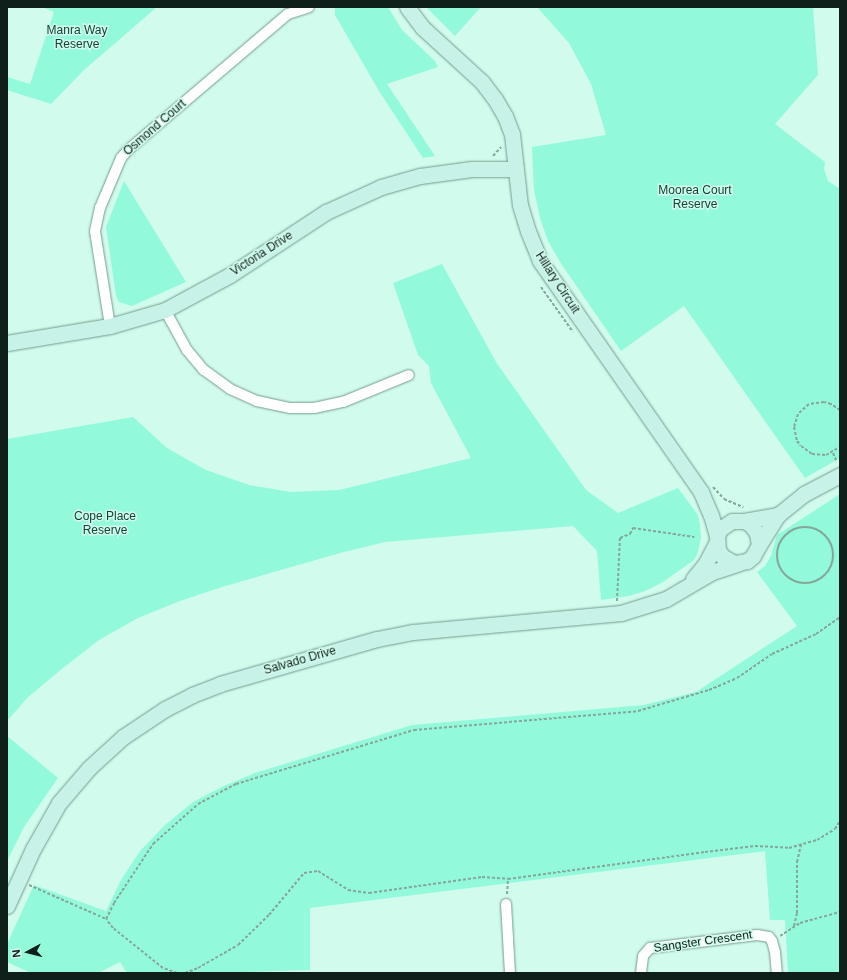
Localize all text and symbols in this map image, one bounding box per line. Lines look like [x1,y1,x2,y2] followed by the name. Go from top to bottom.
[47,24,107,52] park label: Manra Way Reserve
[121,97,189,159] street label: Osmond Court
[658,184,732,212] park label: Moorea Court Reserve
[228,229,296,279] street label: Victoria Drive
[532,249,582,317] street label: Hillary Circuit
[74,510,136,538] park label: Cope Place Reserve
[262,644,338,678] street label: Salvado Drive
[653,928,753,956] street label: Sangster Crescent
[8,932,48,972] north arrow
[10,949,23,958] text: N

